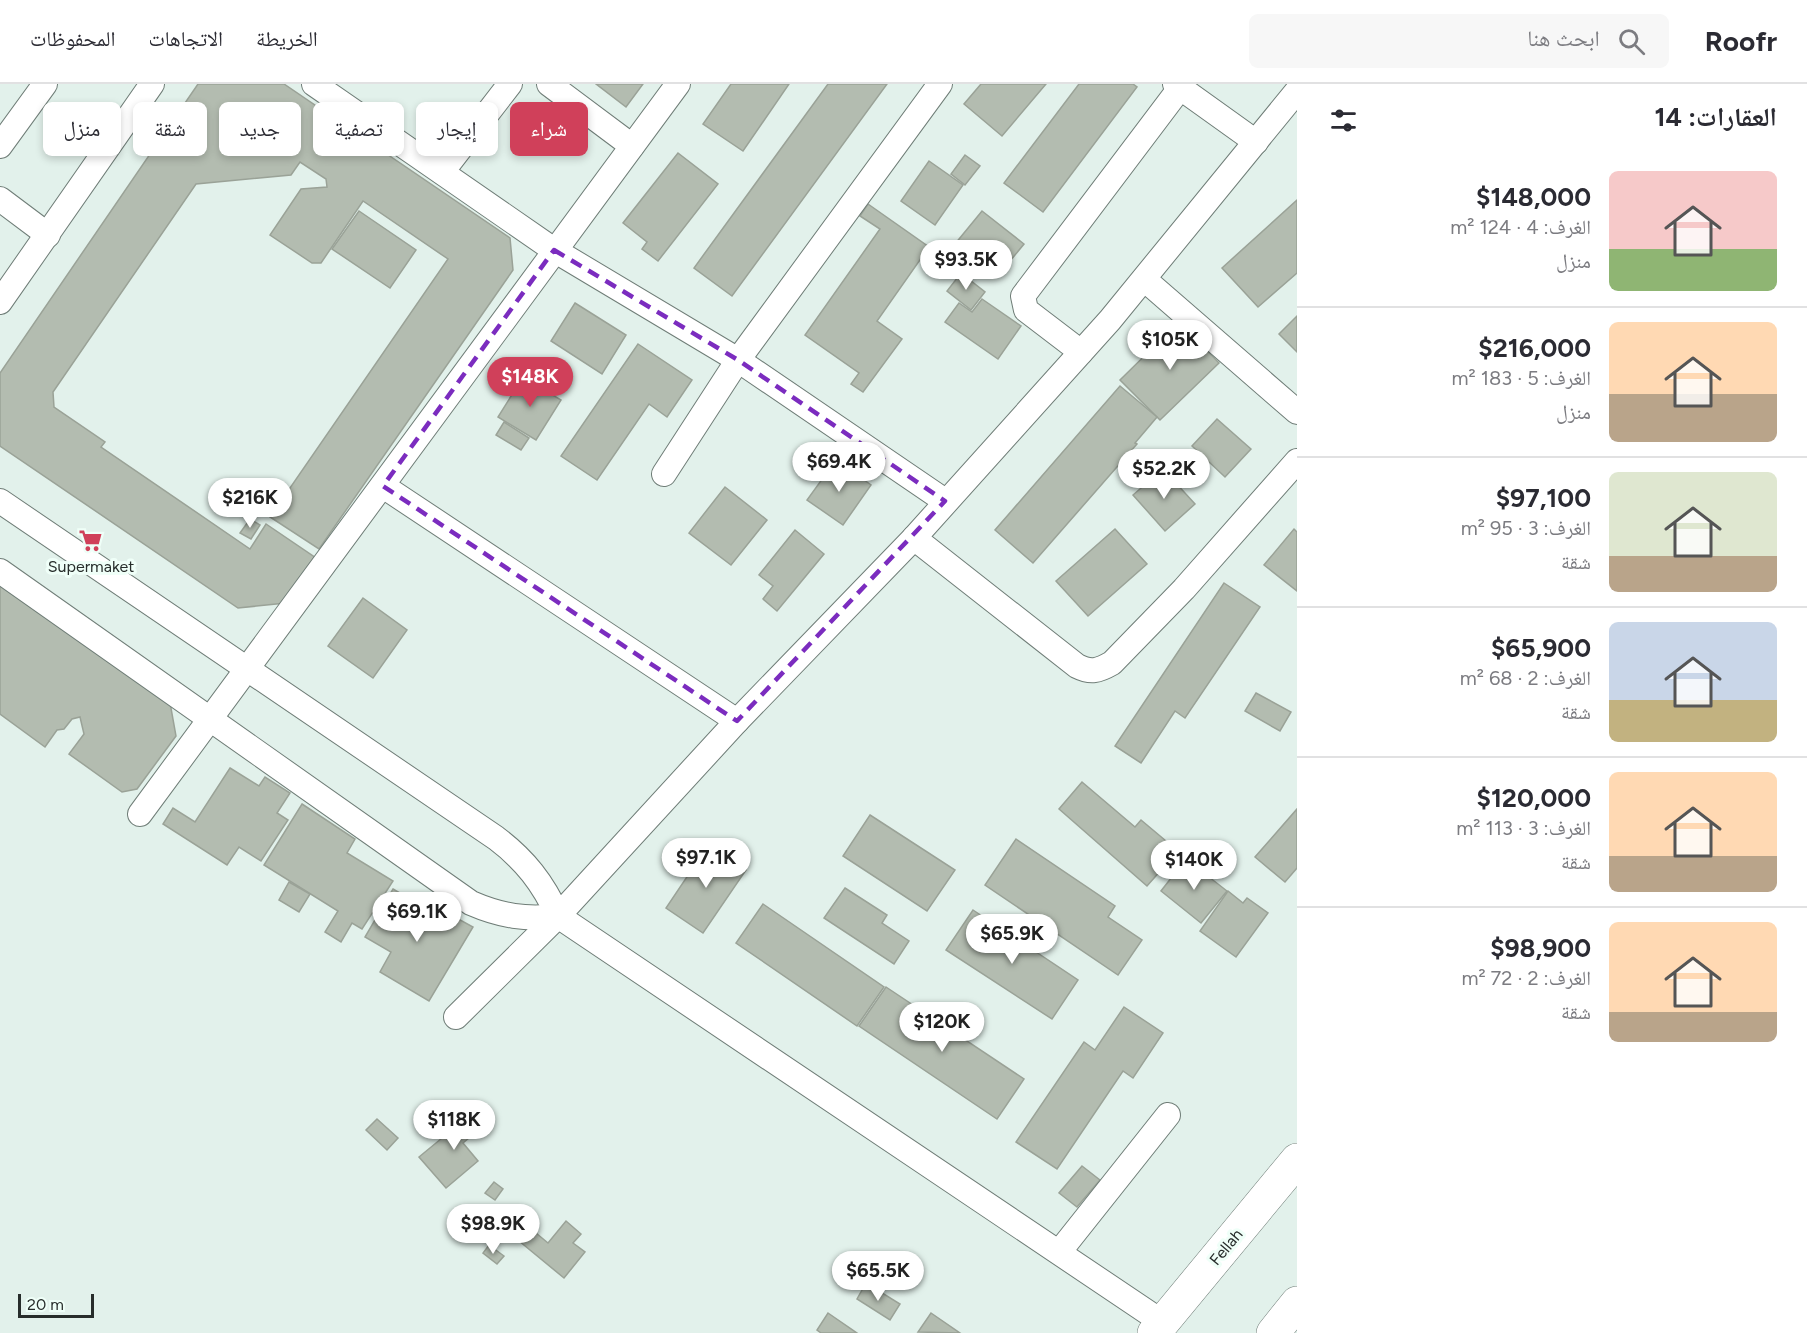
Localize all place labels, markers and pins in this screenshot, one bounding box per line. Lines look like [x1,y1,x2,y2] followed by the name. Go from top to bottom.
[917,240,1015,291] pin: $93.5K
[1128,320,1212,371] pin: $105K
[488,357,572,408] pin: $148K
[790,442,888,493] pin: $69.4K
[1115,449,1213,500] pin: $52.2K
[208,478,292,529] pin: $216K
[78,528,104,554] supermarket icon: Supermaket
[48,557,134,576] place label: Supermaket
[657,838,755,889] pin: $97.1K
[1152,840,1236,891] pin: $140K
[368,892,466,943] pin: $69.1K
[963,914,1061,965] pin: $65.9K
[900,1002,984,1053] pin: $120K
[412,1100,496,1151] pin: $118K
[444,1204,542,1255] pin: $98.9K
[829,1251,927,1302] pin: $65.5K

